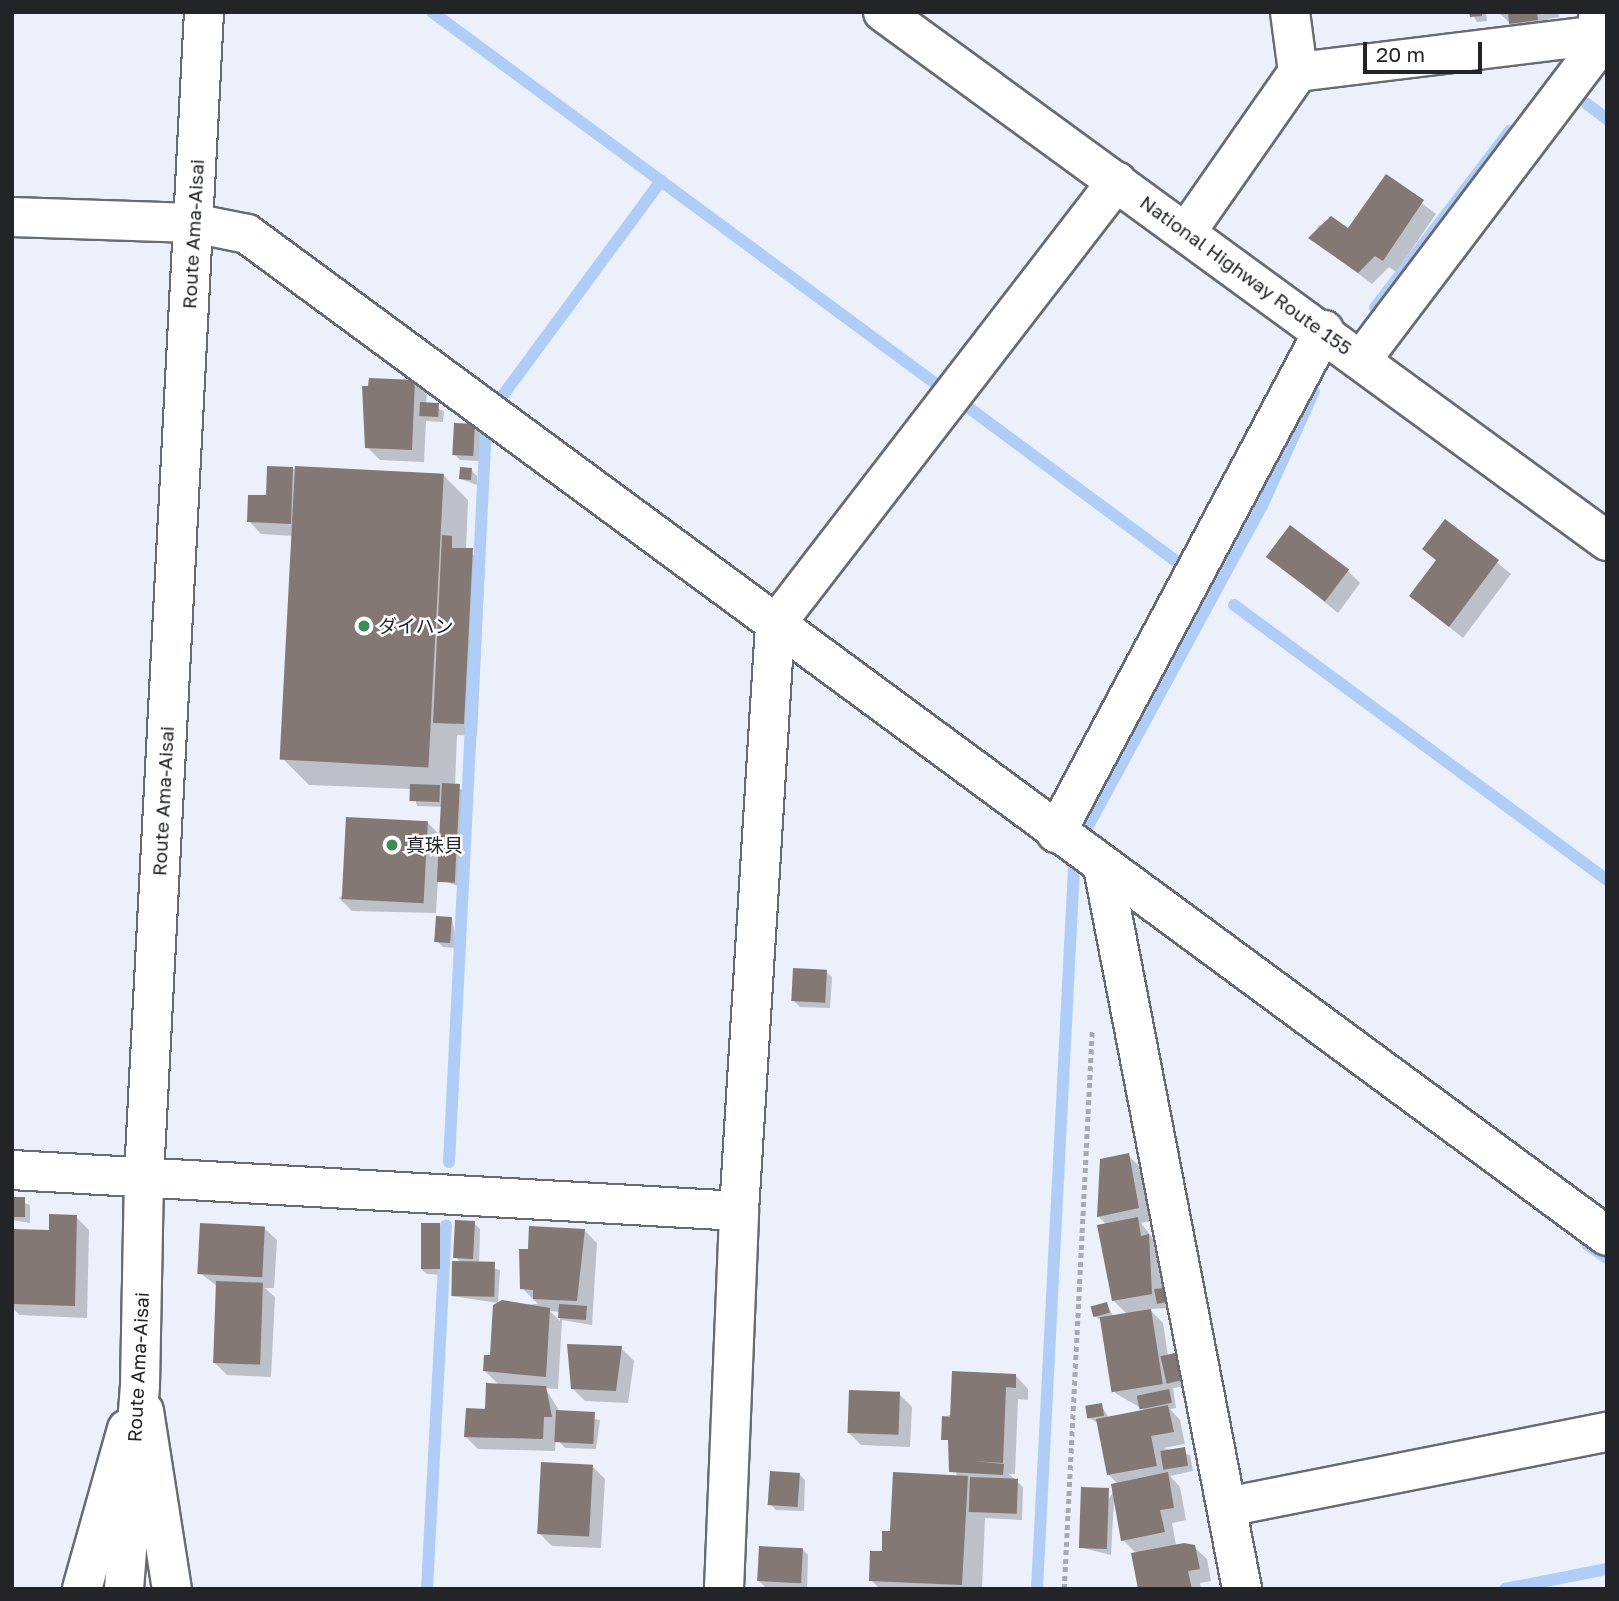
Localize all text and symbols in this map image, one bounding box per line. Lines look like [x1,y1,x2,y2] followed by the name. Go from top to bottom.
[1367,28,1486,72] scale bar
[1376,41,1425,67] text: 20 m
[178,158,208,310] street label: Route Ama-Aisai
[1136,191,1356,359] street label: National Highway Route 155
[378,615,454,637] place label: ダイハン
[356,618,372,634] marker: ダイハン
[148,725,178,877] street label: Route Ama-Aisai
[406,834,463,856] place label: 真珠貝
[384,837,400,853] marker: 真珠貝
[123,1291,153,1443] street label: Route Ama-Aisai

